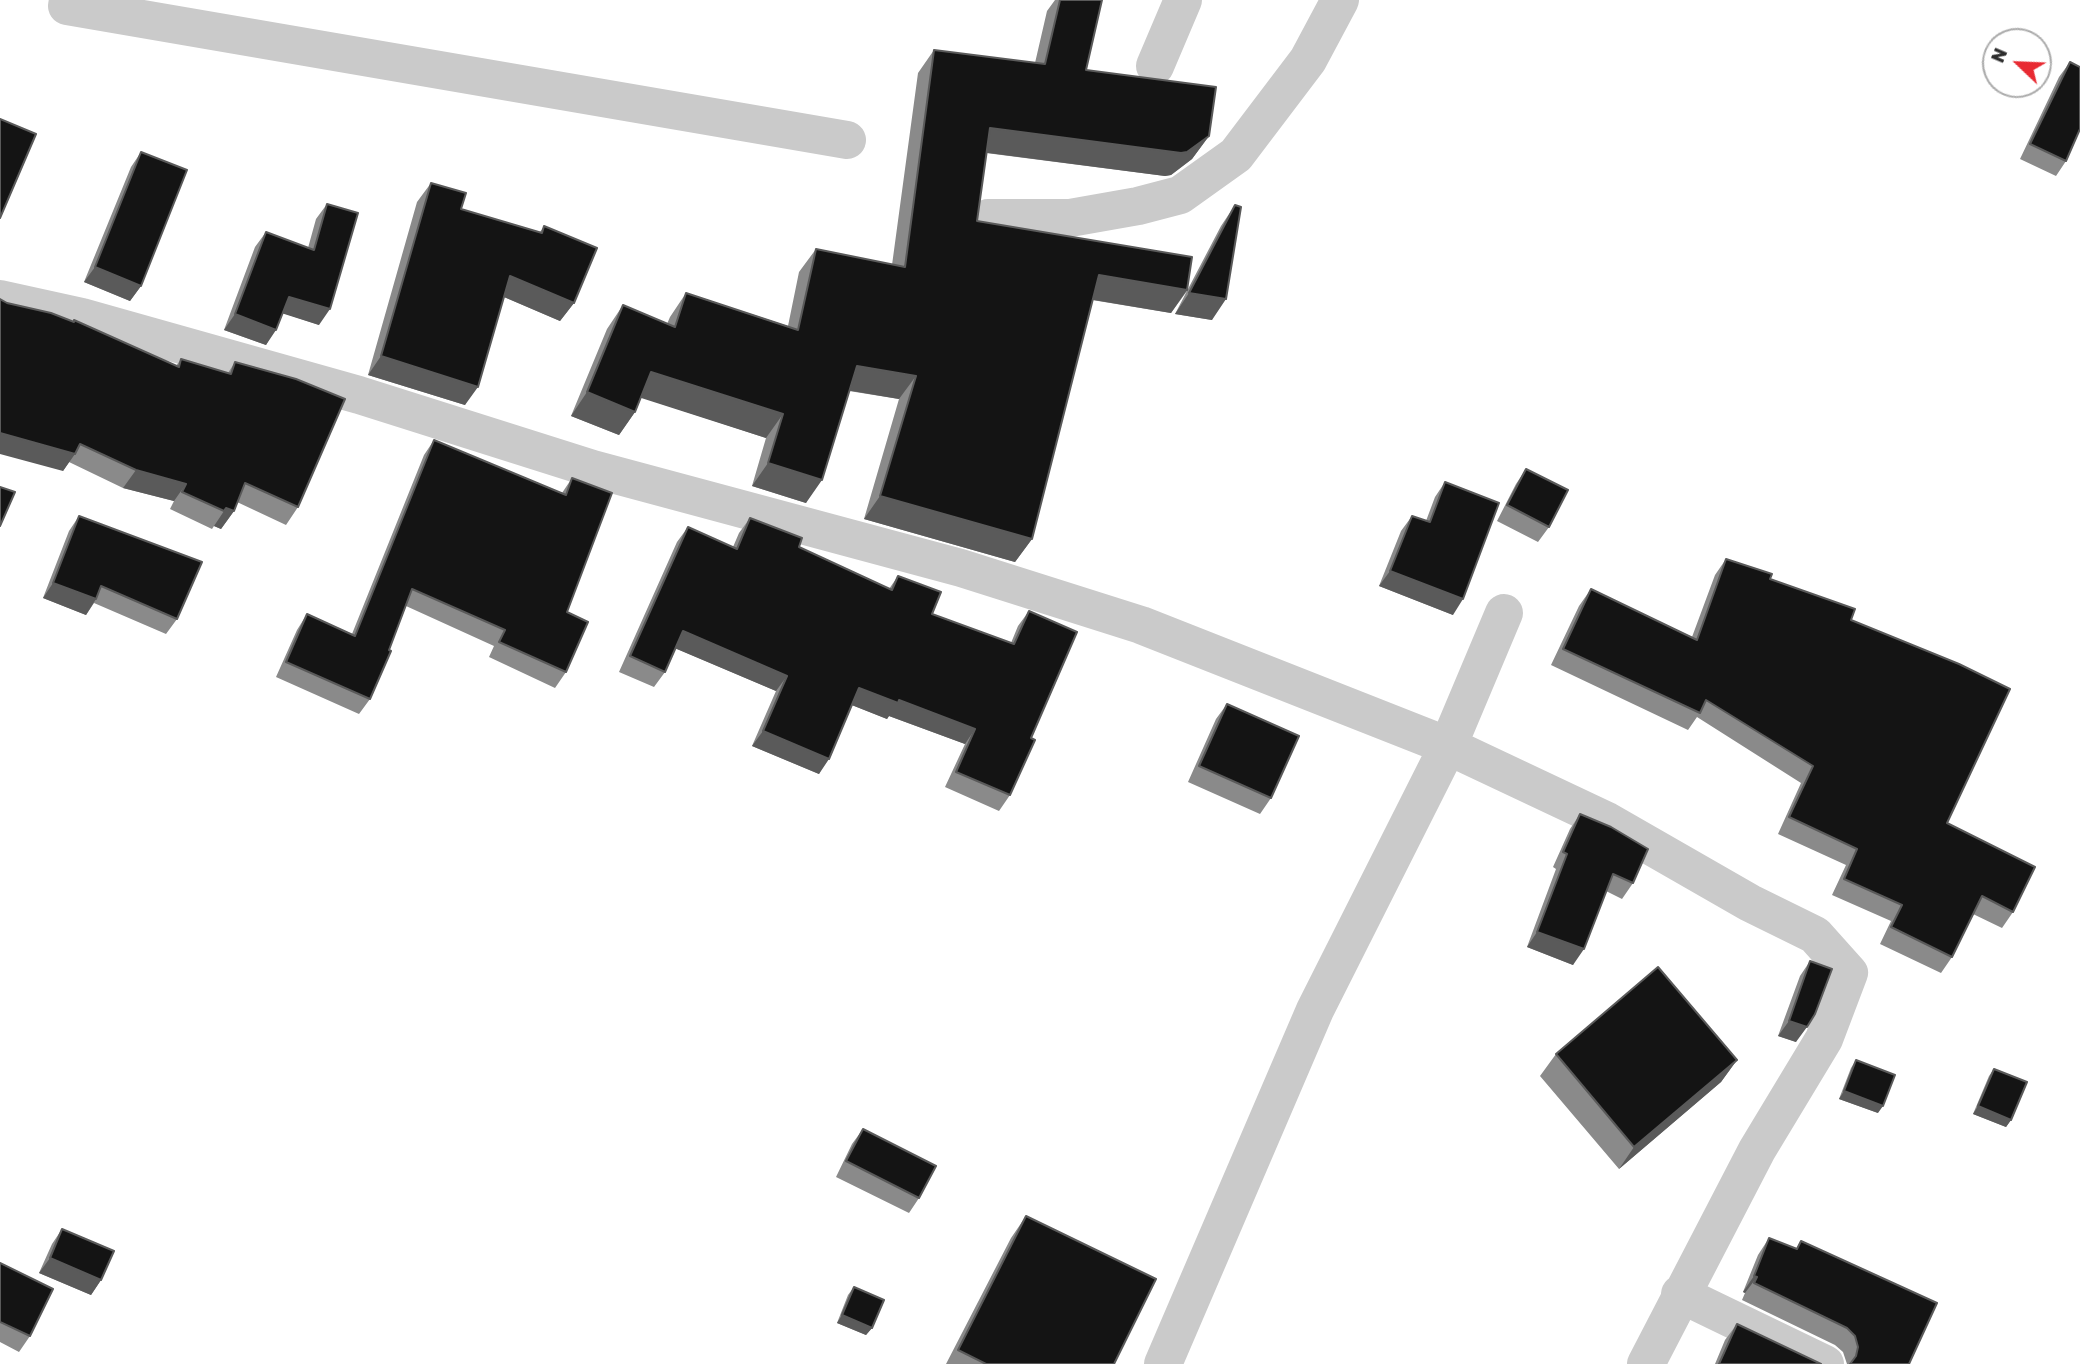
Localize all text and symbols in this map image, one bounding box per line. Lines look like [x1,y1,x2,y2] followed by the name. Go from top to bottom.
[1982,28,2052,98] north arrow
[1986,45,2012,66] text: N

